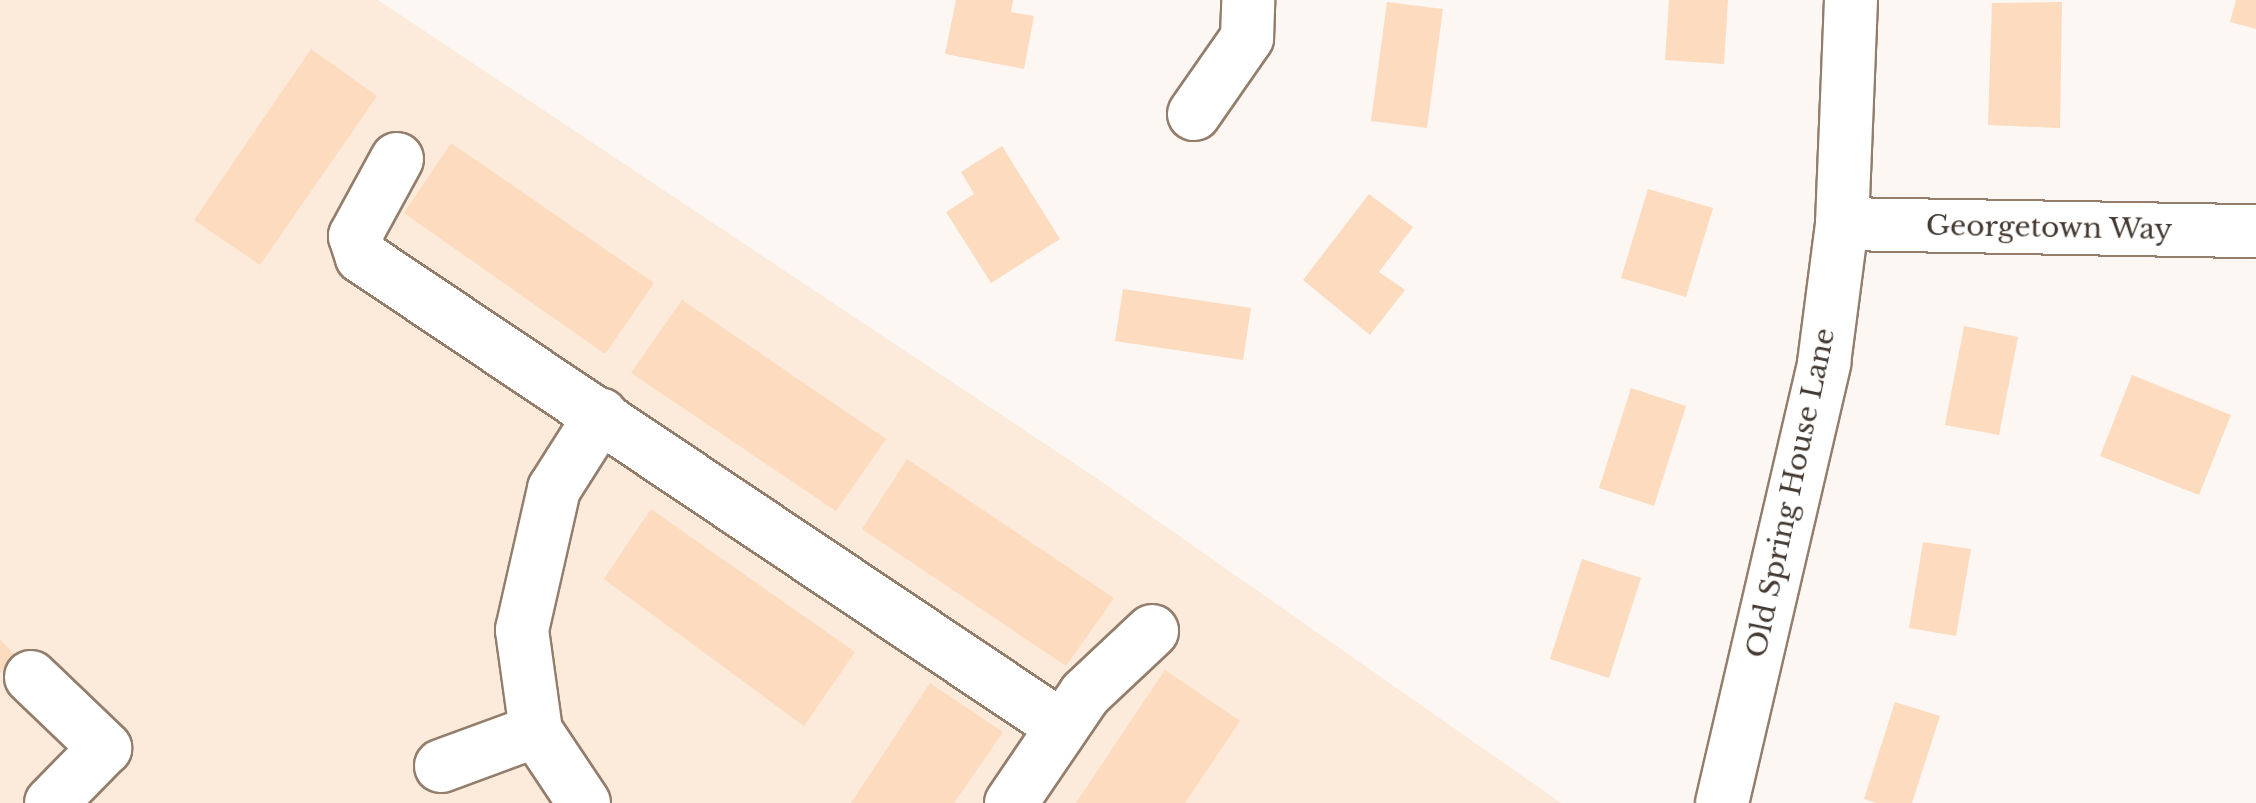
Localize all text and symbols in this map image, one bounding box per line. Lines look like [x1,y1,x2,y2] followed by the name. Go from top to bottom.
[1925,209,2173,247] street label: Georgetown Way
[1740,325,1842,661] street label: Old Spring House Lane

